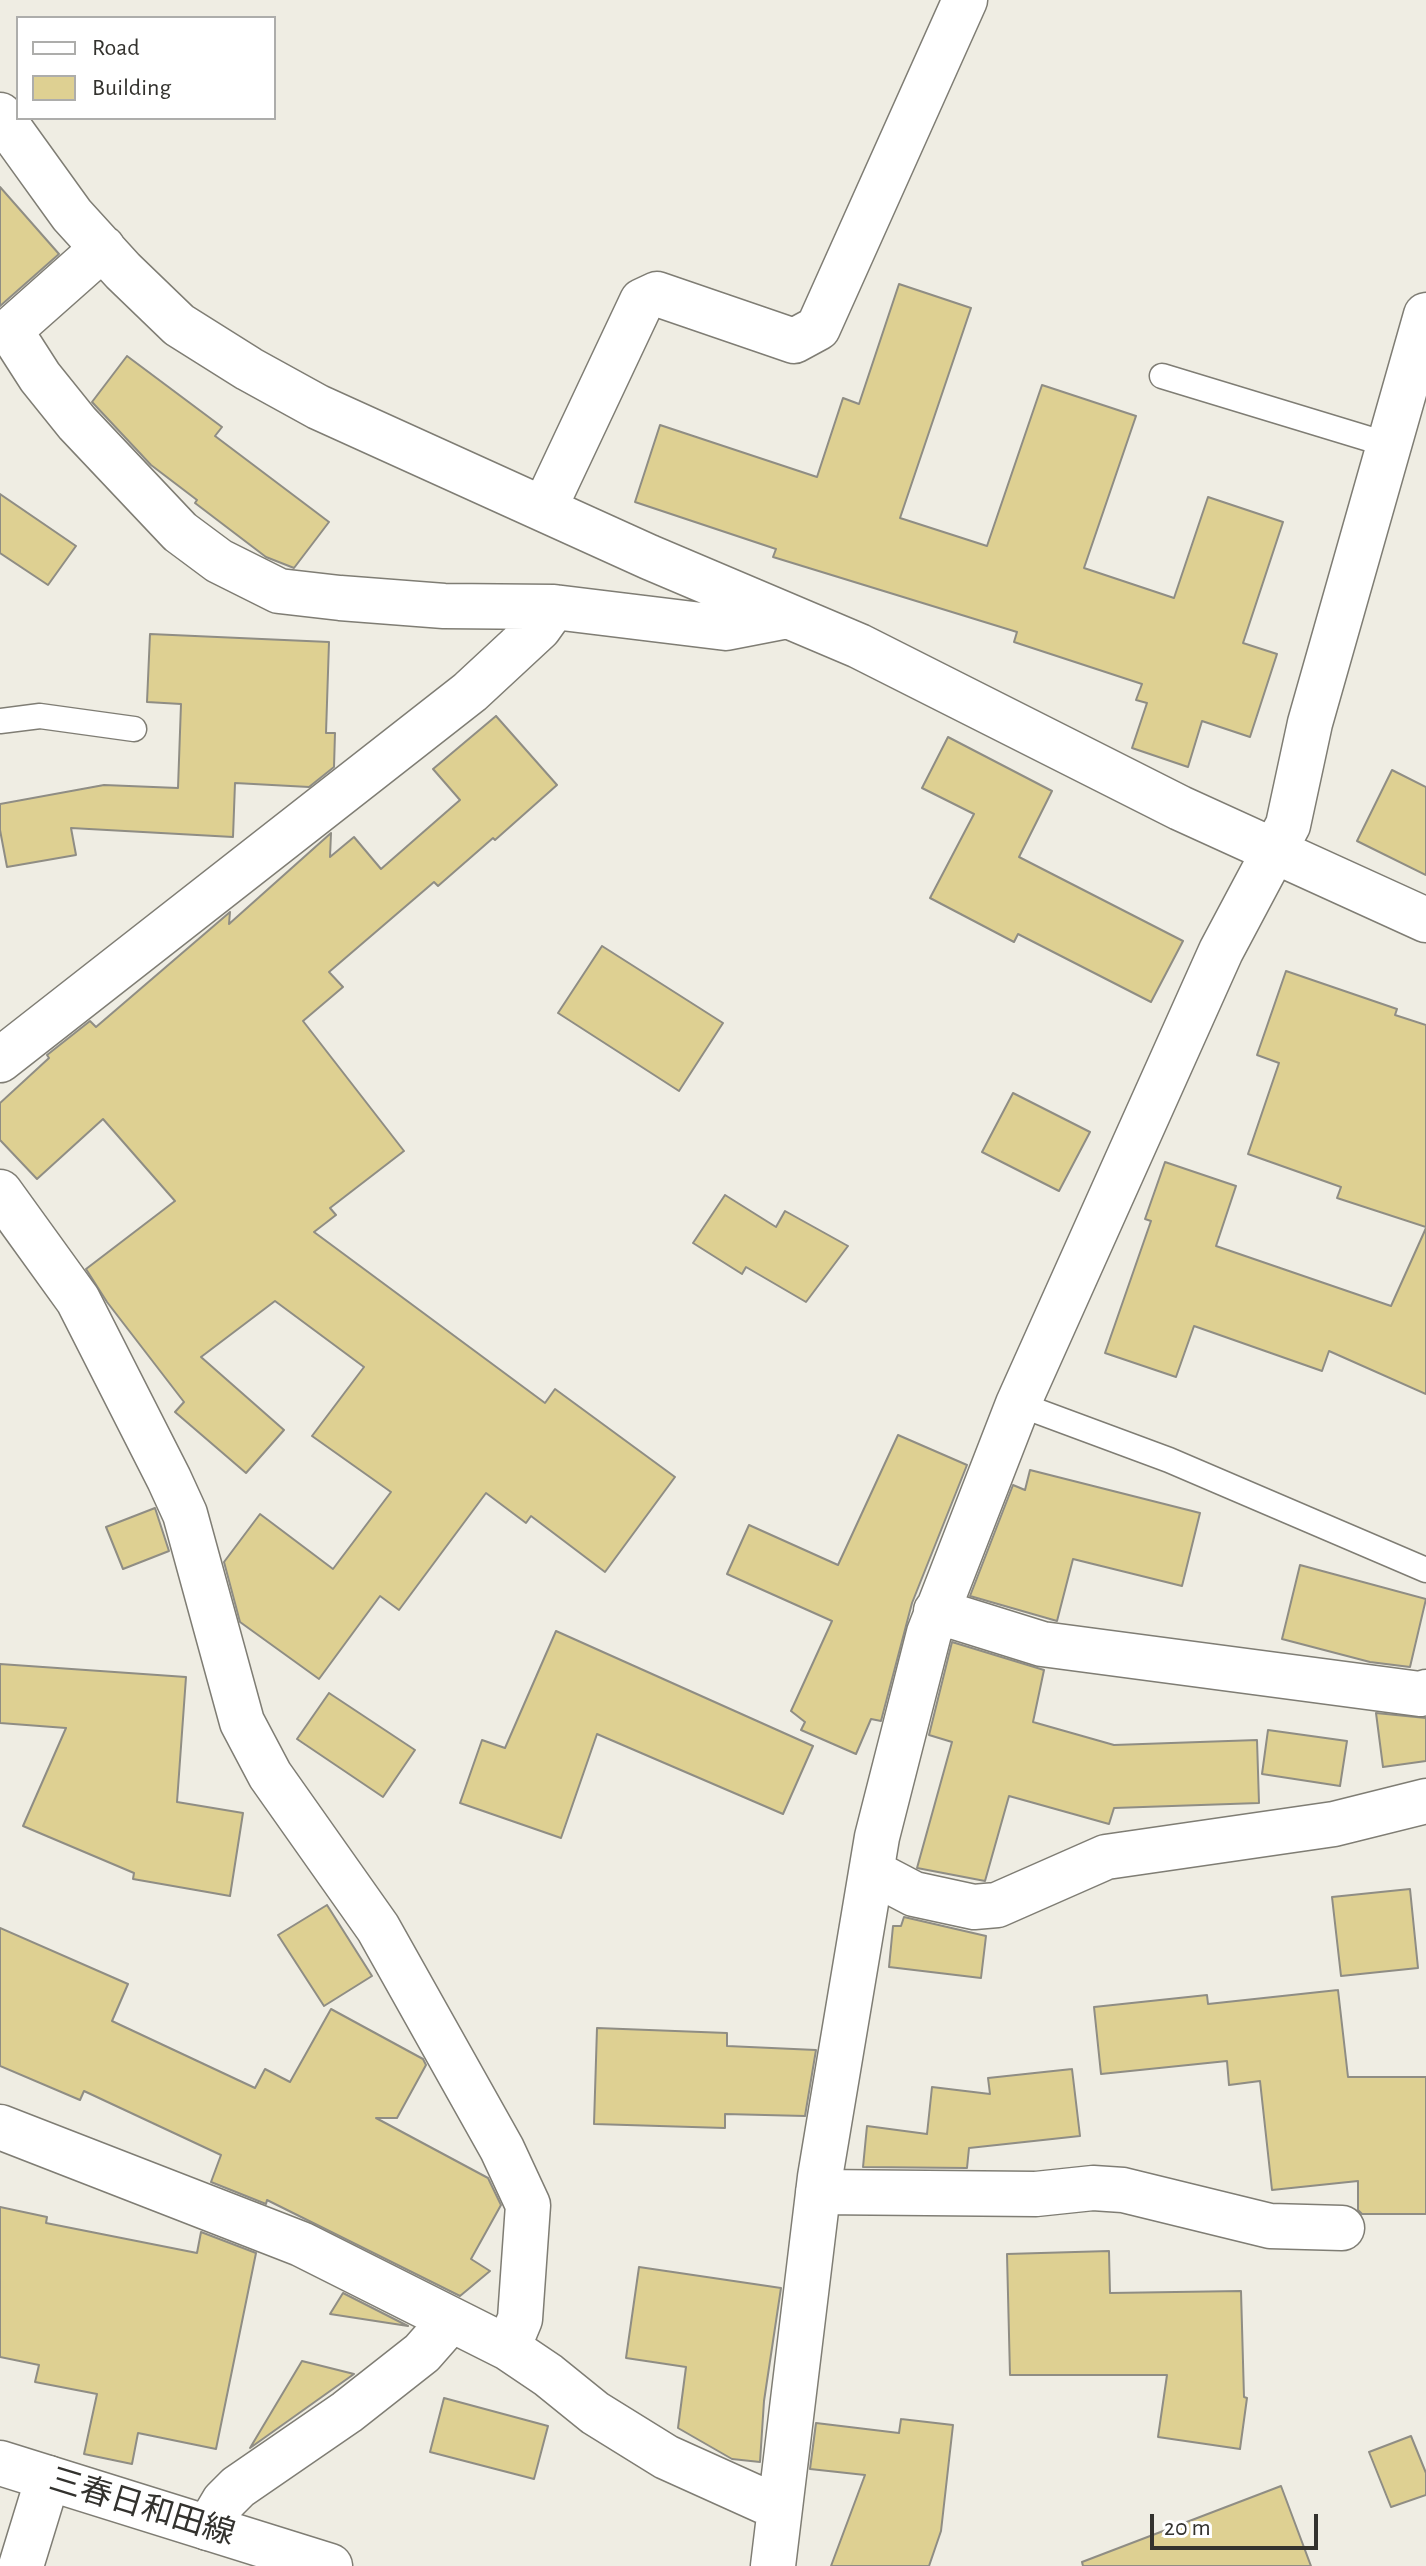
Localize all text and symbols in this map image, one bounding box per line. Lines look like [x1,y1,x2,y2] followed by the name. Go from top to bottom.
[16,16,276,120] legend
[92,36,140,60] text: Road
[92,76,171,100] text: Building
[45,2461,239,2553] street label: 三春日和田線
[1154,2498,1322,2548] scale bar
[1164,2516,1211,2540] text: 20 m

